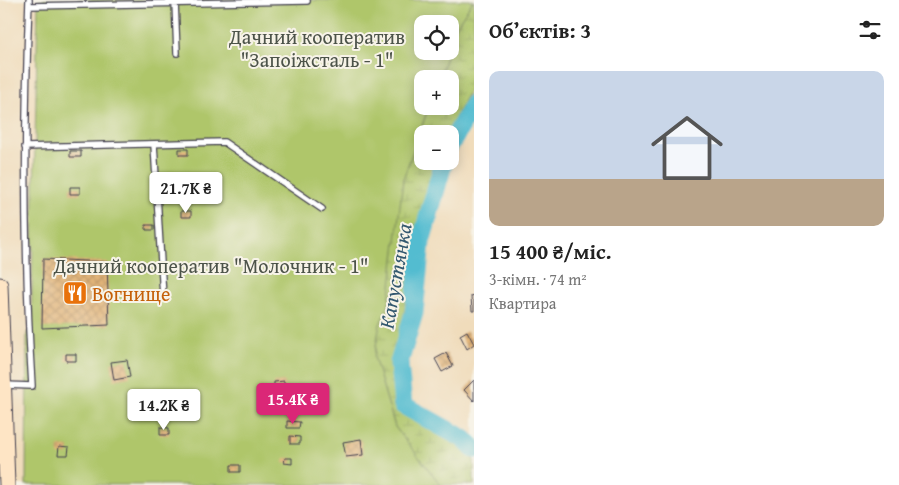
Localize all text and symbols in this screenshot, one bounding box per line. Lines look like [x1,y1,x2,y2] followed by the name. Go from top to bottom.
[414,15,459,170] map controls
[414,15,459,60] button: locate
[489,15,591,46] text: Об’єктів: 3
[856,16,884,44] icon: filters
[228,22,405,74] park label: Дачний кооператив "Запоіжсталь - 1"
[414,70,459,115] button: +
[642,103,732,193] icon: home
[414,125,459,170] button: −
[140,172,232,214] pin: 21.7K ₴
[160,176,212,200] text: 21.7K ₴
[370,221,420,331] water label: Капустянка
[489,236,612,267] text: 15 400 ₴/міс.
[52,251,369,280] park label: Дачний кооператив "Молочник - 1"
[489,267,587,291] text: 3-кімн. · 74 m²
[92,279,170,308] place label: Вогнище
[62,280,88,306] restaurant icon: Вогнище
[489,291,556,315] text: Квартира
[247,382,339,425] pin: 15.4K ₴
[267,387,319,411] text: 15.4K ₴
[118,388,210,431] pin: 14.2K ₴
[138,393,190,417] text: 14.2K ₴

